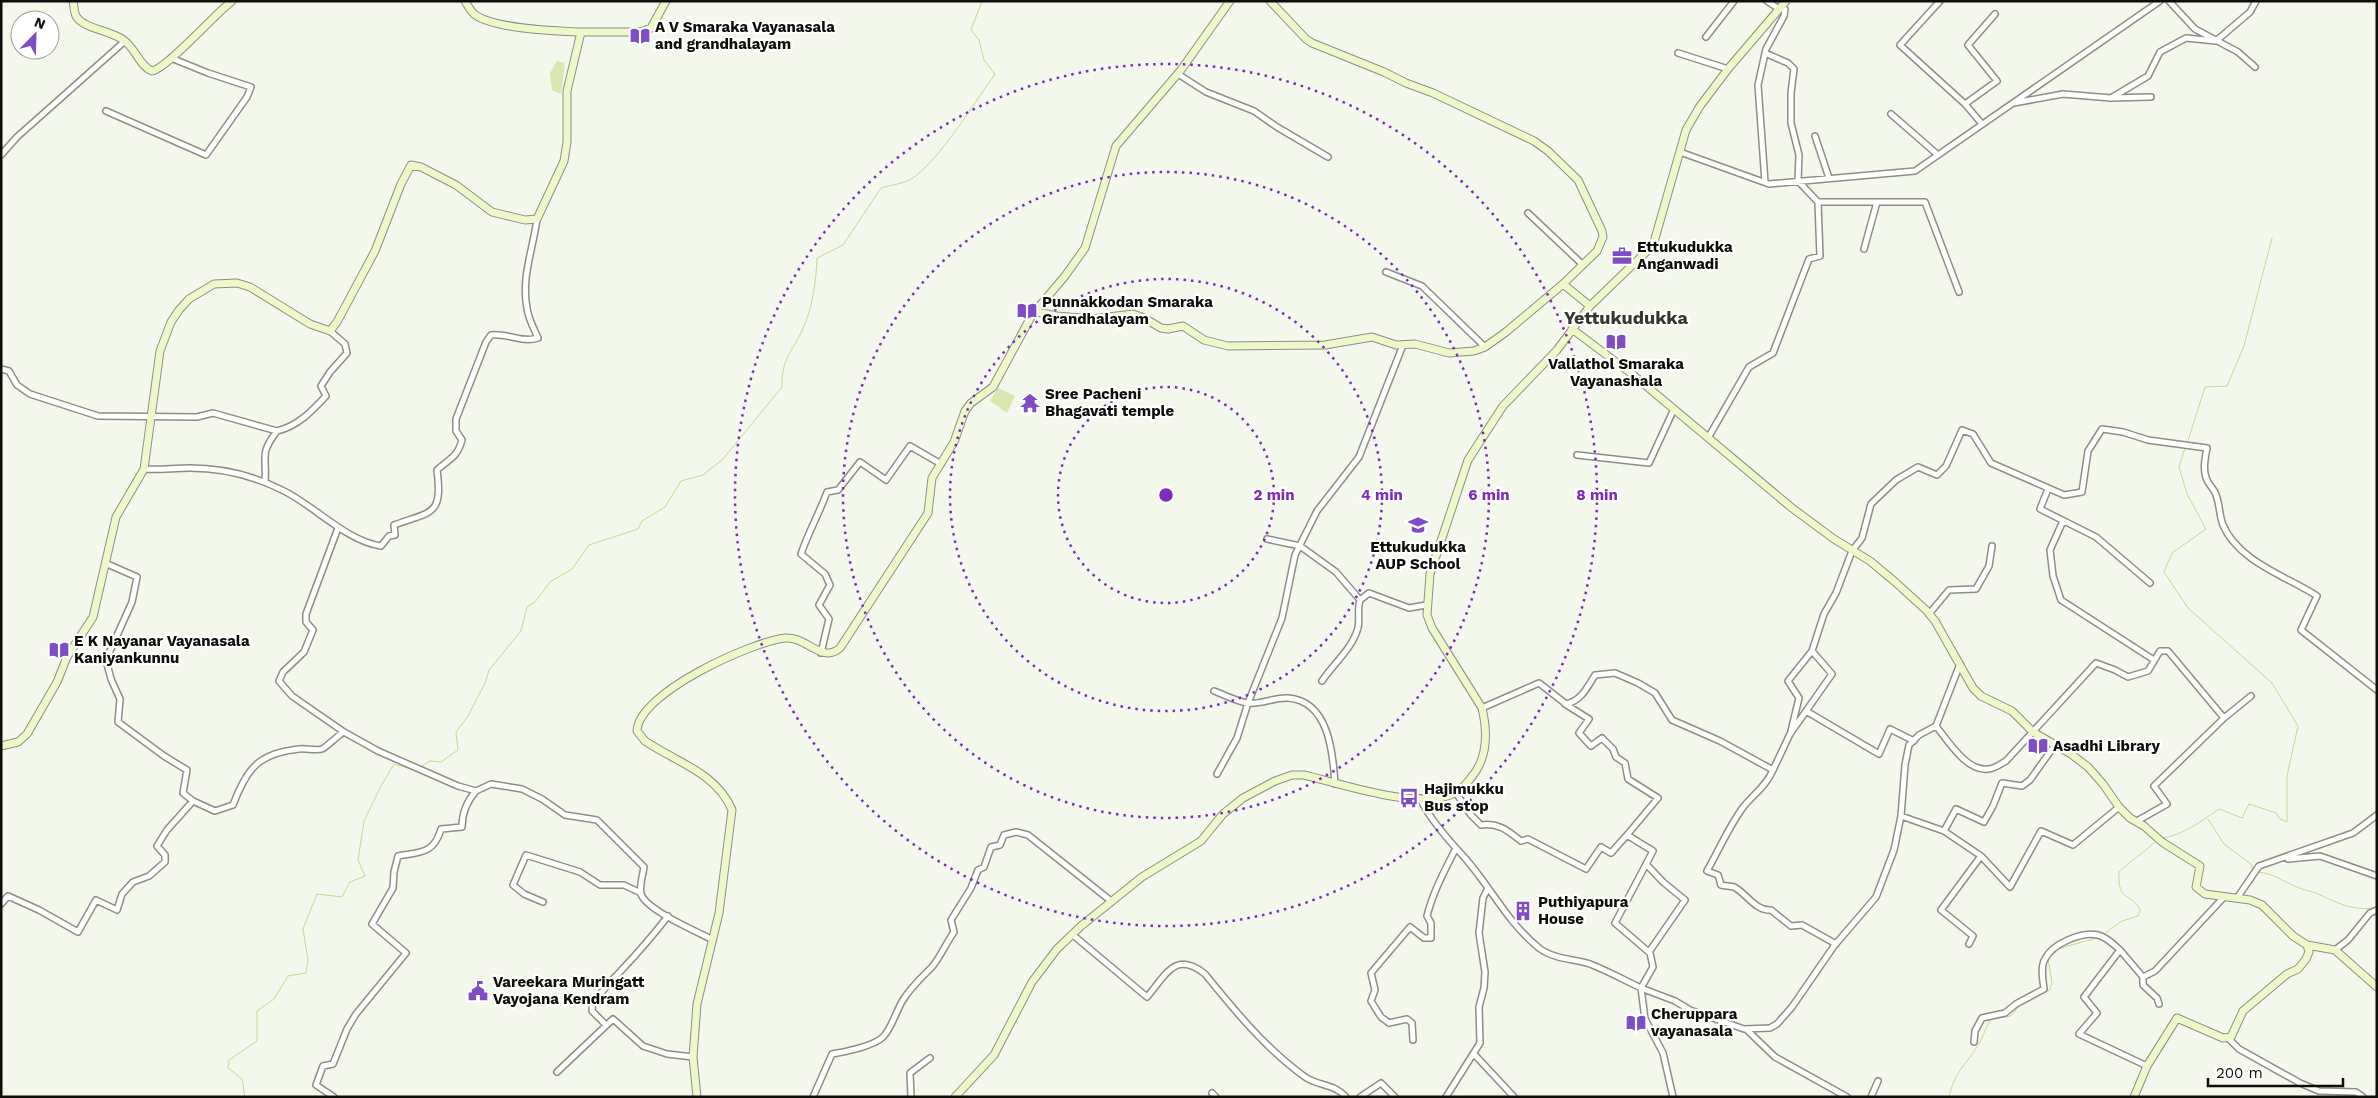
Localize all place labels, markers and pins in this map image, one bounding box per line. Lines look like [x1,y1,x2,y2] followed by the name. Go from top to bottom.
[655,18,835,53] place label: A V Smaraka Vayanasala and grandhalayam
[629,25,651,47] library icon: A V Smaraka Vayanasala and grandhalayam
[1637,238,1733,273] place label: Ettukudukka Anganwadi
[1611,245,1633,267] office icon: Ettukudukka Anganwadi
[1042,293,1213,328] place label: Punnakkodan Smaraka Grandhalayam
[1016,300,1038,322] library icon: Punnakkodan Smaraka Grandhalayam
[1605,331,1627,353] library icon: Vallathol Smaraka Vayanashala
[1548,355,1684,390] place label: Vallathol Smaraka Vayanashala
[1045,385,1174,420] place label: Sree Pacheni Bhagavati temple
[1019,392,1041,414] temple icon: Sree Pacheni Bhagavati temple
[1157,486,1175,504] centre of rings
[1407,514,1429,536] school or university icon: Ettukudukka AUP School
[1370,538,1466,573] place label: Ettukudukka AUP School
[74,632,250,667] place label: E K Nayanar Vayanasala Kaniyankunnu
[48,639,70,661] library icon: E K Nayanar Vayanasala Kaniyankunnu
[2027,735,2049,757] library icon: Asadhi Library
[2053,737,2160,755] place label: Asadhi Library
[1424,780,1504,815] place label: Hajimukku Bus stop
[1398,787,1420,809] bus stop icon: Hajimukku Bus stop
[1538,893,1629,928] place label: Puthiyapura House
[1512,900,1534,922] building icon: Puthiyapura House
[493,973,645,1008] place label: Vareekara Muringatt Vayojana Kendram
[467,980,489,1002] public building icon: Vareekara Muringatt Vayojana Kendram
[1650,1005,1738,1040] place label: Cheruppara vayanasala
[1625,1012,1647,1034] library icon: Cheruppara vayanasala

